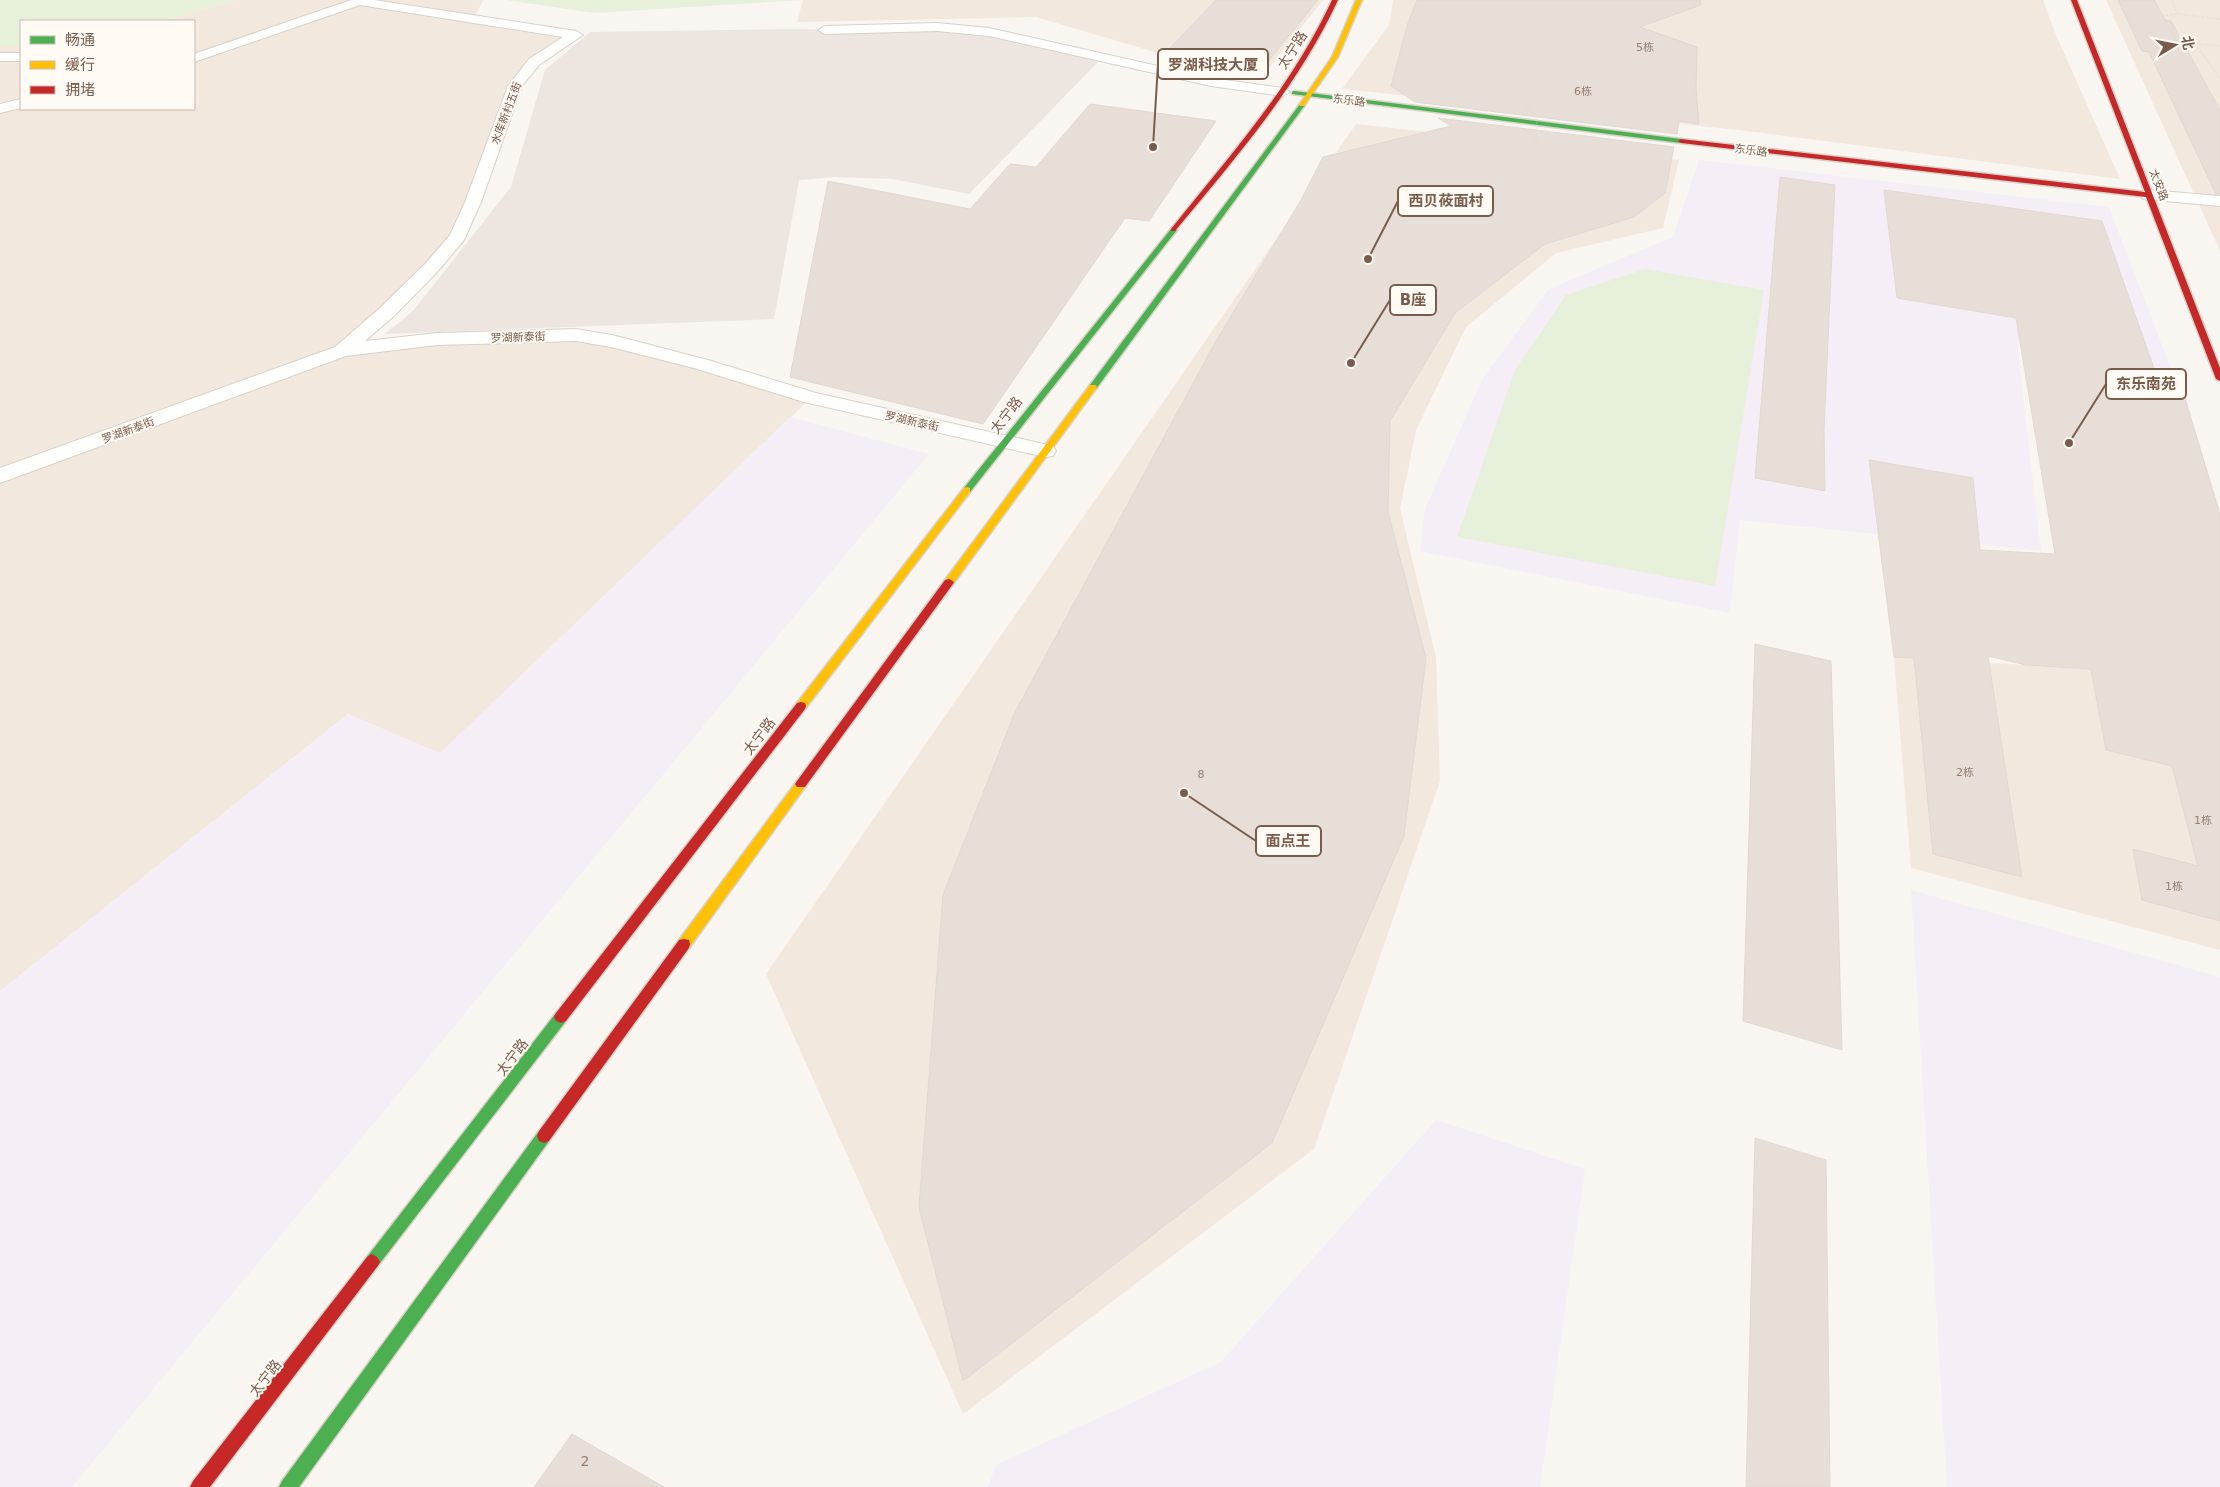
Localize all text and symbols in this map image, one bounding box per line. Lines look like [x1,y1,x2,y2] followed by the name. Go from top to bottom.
[20,20,195,110] legend
[2150,20,2200,70] north arrow
[1274,28,1310,72] street label: 太宁路
[65,31,95,49] text: 畅通
[2179,34,2197,51] text: 北
[1636,41,1654,54] house number: 5栋
[1158,49,1268,79] callout: 罗湖科技大厦
[65,56,95,74] text: 缓行
[1168,56,1258,74] text: 罗湖科技大厦
[489,80,524,146] street label: 水库新村五街
[65,81,95,99] text: 拥堵
[1574,85,1592,98] house number: 6栋
[1332,92,1366,109] street label: 东乐路
[1734,142,1768,159] street label: 东乐路
[2147,167,2171,203] street label: 太安路
[1398,186,1493,216] callout: 西贝莜面村
[1408,192,1484,210] text: 西贝莜面村
[1390,285,1436,315] callout: B座
[1400,291,1426,309] text: B座
[490,330,546,345] street label: 罗湖新泰街
[2106,369,2186,399] callout: 东乐南苑
[2116,375,2176,393] text: 东乐南苑
[987,394,1025,436] street label: 太宁路
[884,409,940,434] street label: 罗湖新泰街
[100,415,156,446] street label: 罗湖新泰街
[740,715,778,757] street label: 太宁路
[1956,766,1974,779] house number: 2栋
[1198,768,1205,781] house number: 8
[2194,814,2212,827] house number: 1栋
[1256,826,1321,856] callout: 面点王
[1265,832,1311,850] text: 面点王
[2165,880,2183,893] house number: 1栋
[493,1036,531,1078] street label: 太宁路
[246,1357,284,1399] street label: 太宁路
[581,1453,589,1469] house number: 2

